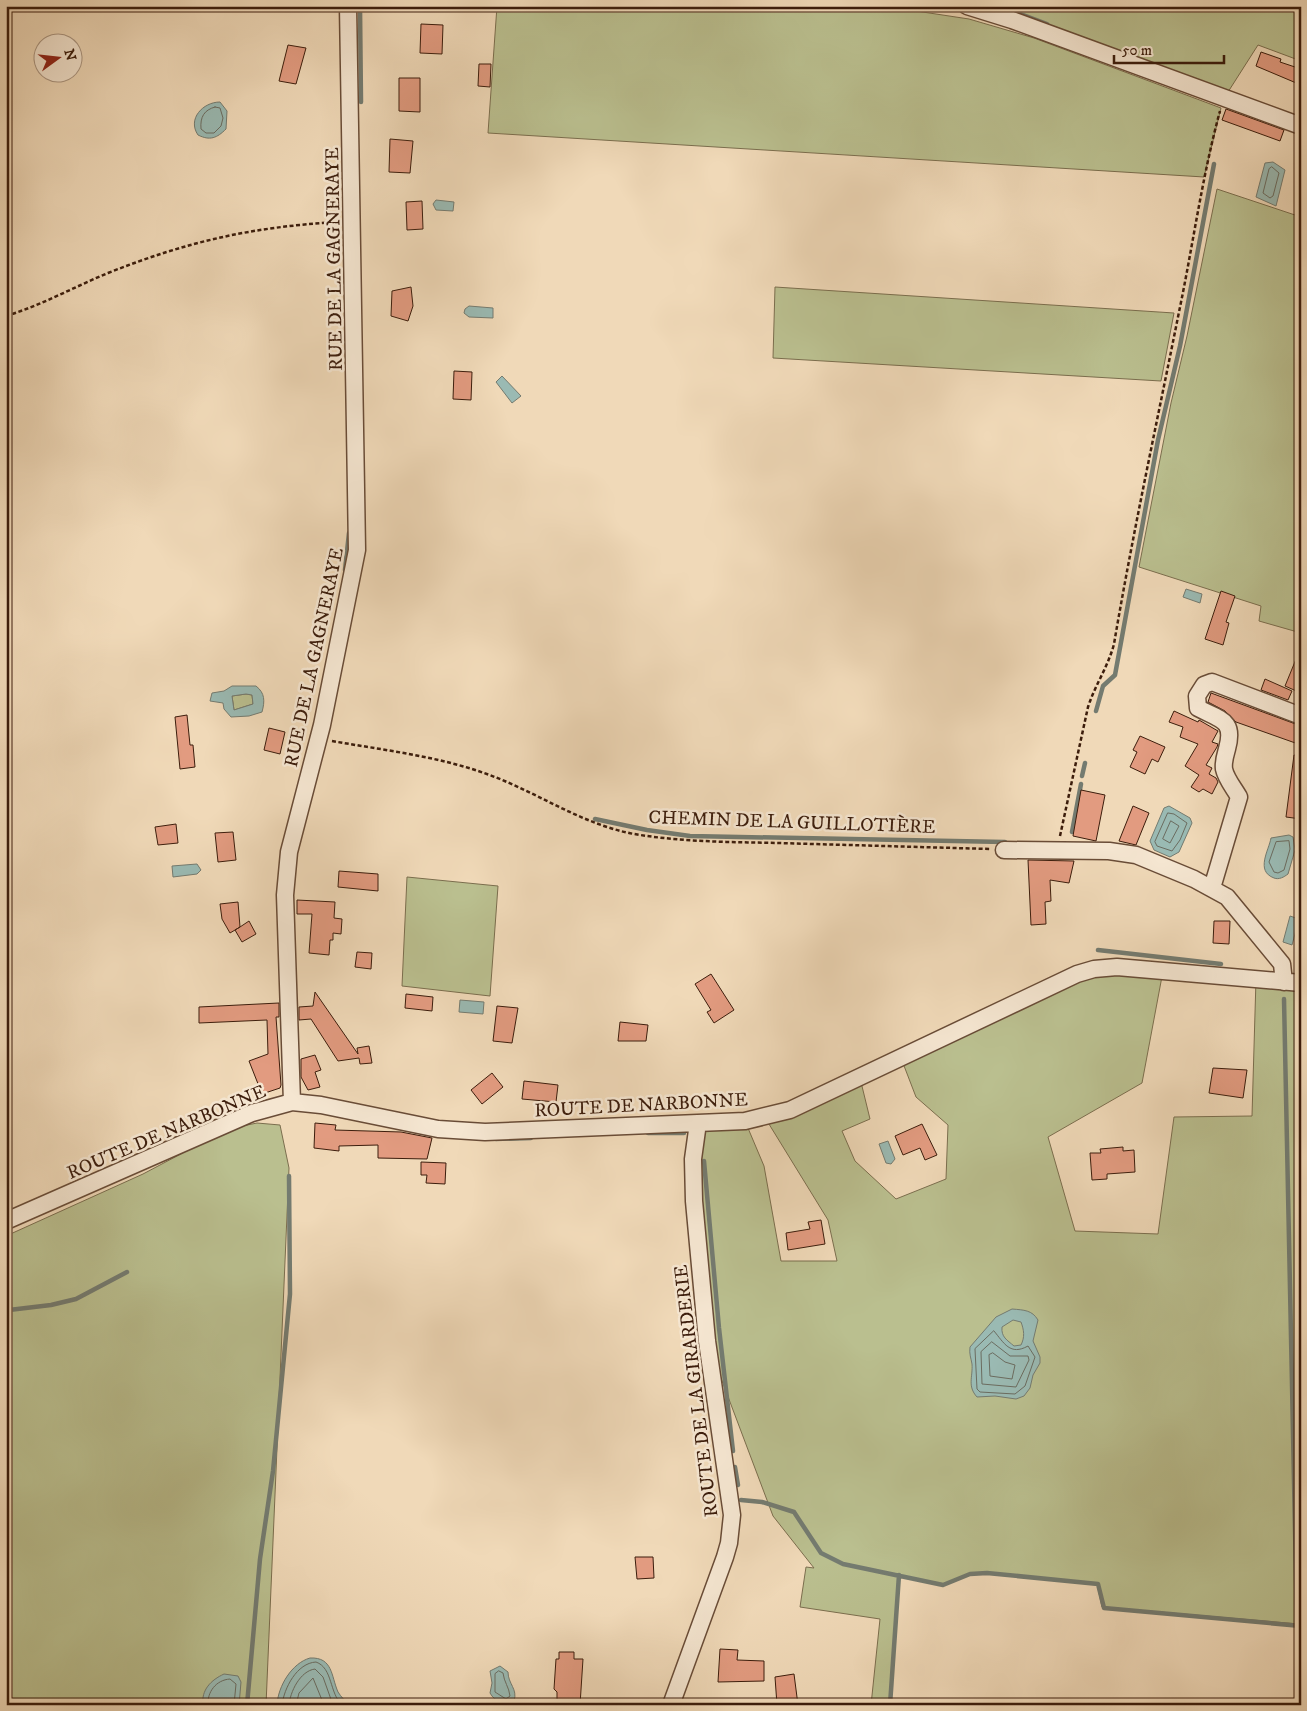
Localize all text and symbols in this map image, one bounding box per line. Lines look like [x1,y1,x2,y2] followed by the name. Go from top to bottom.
[32,32,82,82] north arrow
[1114,32,1224,64] scale bar
[1122,41,1152,60] text: 50 m
[59,47,80,63] text: N
[321,147,348,371] street label: RUE DE LA GAGNERAYE
[280,545,349,769] street label: RUE DE LA GAGNERAYE
[648,805,936,839] street label: CHEMIN DE LA GUILLOTIÈRE
[64,1080,269,1185] street label: ROUTE DE NARBONNE
[534,1088,748,1123] street label: ROUTE DE NARBONNE
[670,1263,723,1518] street label: ROUTE DE LA GIRARDERIE

